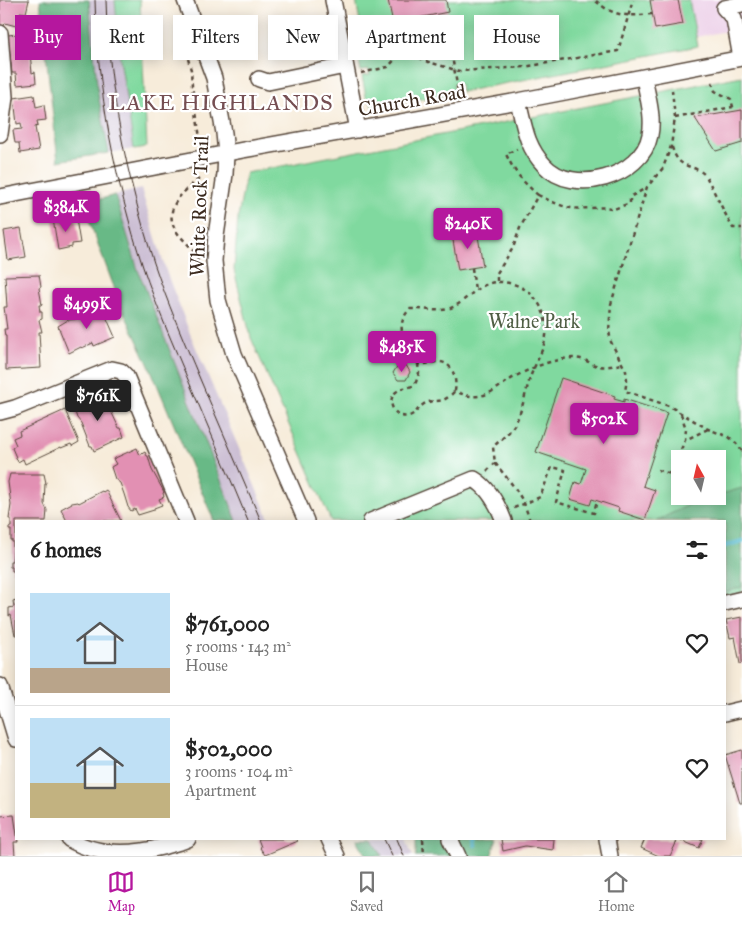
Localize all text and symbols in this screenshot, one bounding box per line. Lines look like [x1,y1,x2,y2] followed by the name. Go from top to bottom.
[15,15,81,60] chip: Buy
[91,15,163,60] chip: Rent
[173,15,258,60] chip: Filters
[268,15,338,60] chip: New
[348,15,464,60] chip: Apartment
[474,15,559,60] chip: House
[356,79,468,121] street label: Church Road
[108,89,334,116] district label: LAKE HIGHLANDS
[185,134,213,277] street label: White Rock Trail
[31,190,101,233] pin: $384K
[44,197,88,216] text: $384K
[433,208,503,250] pin: $240K
[444,214,492,233] text: $240K
[52,288,122,330] pin: $499K
[63,294,111,313] text: $499K
[488,309,580,333] park label: Walne Park
[367,330,437,373] pin: $485K
[379,337,425,356] text: $485K
[63,380,133,422] pin: $761K
[76,386,120,405] text: $761K
[569,402,639,445] pin: $502K
[581,409,627,428] text: $502K
[671,450,726,505] north arrow
[671,450,726,505] map controls
[683,536,711,564] icon: filters
[30,537,102,563] text: 6 homes
[185,611,270,637] text: $761,000
[70,613,130,673] icon: home
[683,629,711,657] icon: heart
[185,637,291,656] text: 5 rooms · 143 m²
[185,656,228,675] text: House
[185,736,272,762] text: $502,000
[70,738,130,798] icon: home
[683,754,711,782] icon: heart
[185,762,293,781] text: 3 rooms · 104 m²
[185,781,257,800] text: Apartment
[107,868,135,915] tab: Map
[350,868,383,915] tab: Saved
[598,868,635,915] tab: Home

